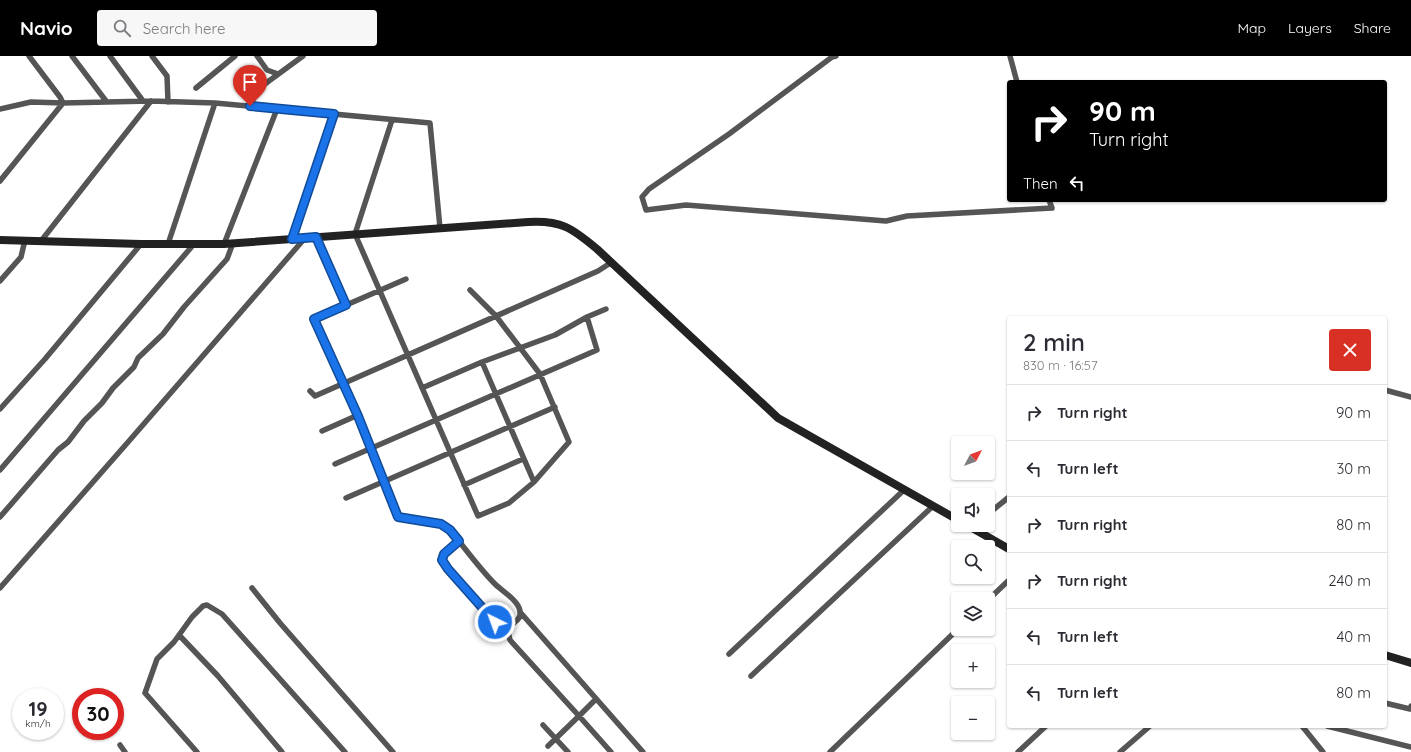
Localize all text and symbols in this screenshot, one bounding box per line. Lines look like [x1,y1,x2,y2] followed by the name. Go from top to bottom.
[97,10,377,46] search box
[20,16,73,40] text: Navio
[111,17,133,39] icon: search
[143,19,226,38] text: Search here
[1237,19,1266,37] text: Map
[1288,19,1332,37] text: Layers
[1354,19,1391,37] text: Share
[233,65,267,106] pin
[239,71,261,93] icon: arrive
[1089,93,1156,128] text: 90 m
[1023,96,1075,148] icon: right
[1089,128,1169,151] text: Turn right
[1066,172,1088,194] icon: left
[1023,174,1058,193] text: Then
[1023,327,1085,357] text: 2 min
[1329,329,1371,371] button: close
[1023,357,1098,373] text: 830 m · 16:57
[1023,402,1045,424] icon: right
[1057,403,1128,422] text: Turn right
[1336,403,1371,422] text: 90 m
[951,436,995,480] north arrow
[951,436,995,740] map controls
[1023,458,1045,480] icon: left
[1057,459,1119,478] text: Turn left
[1336,459,1371,478] text: 30 m
[951,488,995,532] button: sound
[1023,514,1045,536] icon: right
[1057,515,1128,534] text: Turn right
[1336,515,1371,534] text: 80 m
[951,540,995,584] button: search
[1023,570,1045,592] icon: right
[1057,571,1128,590] text: Turn right
[1328,571,1371,590] text: 240 m
[951,592,995,636] button: layers
[474,601,516,643] position arrow
[1023,626,1045,648] icon: left
[1057,627,1119,646] text: Turn left
[1336,627,1371,646] text: 40 m
[951,644,995,688] button: +
[1023,682,1045,704] icon: left
[1057,683,1119,702] text: Turn left
[1336,683,1371,702] text: 80 m
[72,688,124,740] speed limit sign: 30
[28,696,48,721] text: 19
[951,696,995,740] button: −
[25,717,51,730] text: km/h

